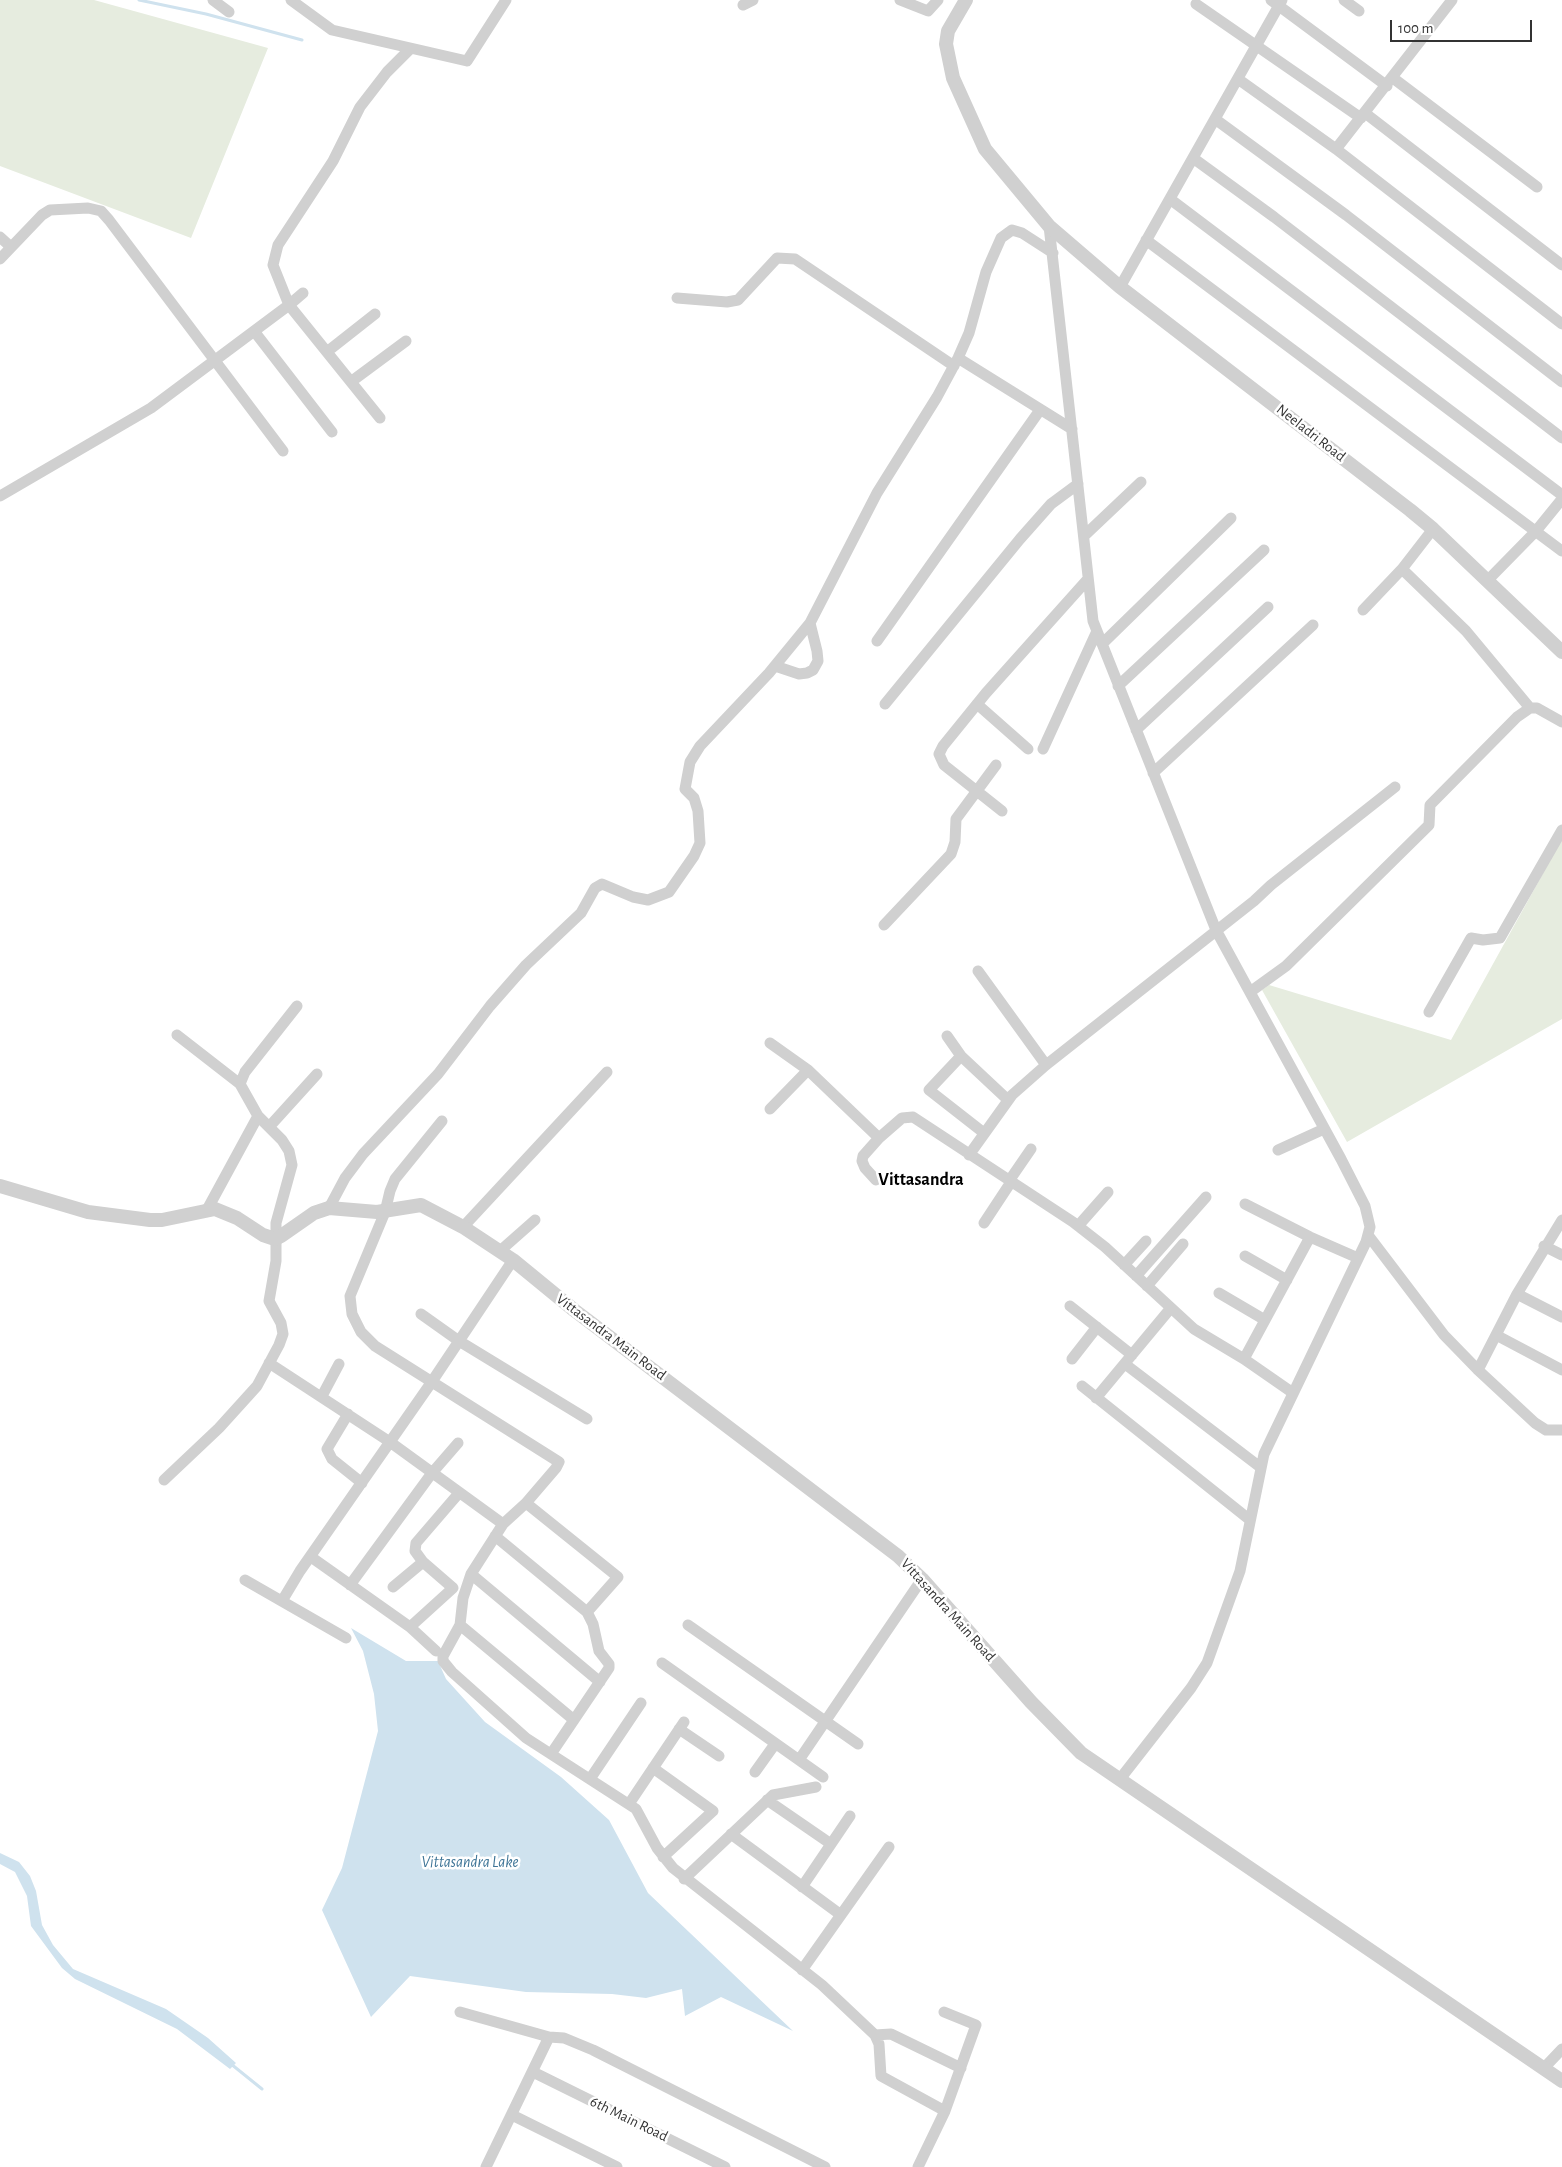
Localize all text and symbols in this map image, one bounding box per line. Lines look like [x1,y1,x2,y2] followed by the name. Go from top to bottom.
[1392,10,1534,42] scale bar
[1398,21,1433,36] text: 100 m
[1273,400,1349,466] street label: Neeladri Road
[878,1169,964,1191] district label: Vittasandra
[553,1290,669,1384] street label: Vittasandra Main Road
[897,1555,999,1665] street label: Vittasandra Main Road
[421,1852,519,1872] water label: Vittasandra Lake
[587,2092,671,2146] street label: 6th Main Road

